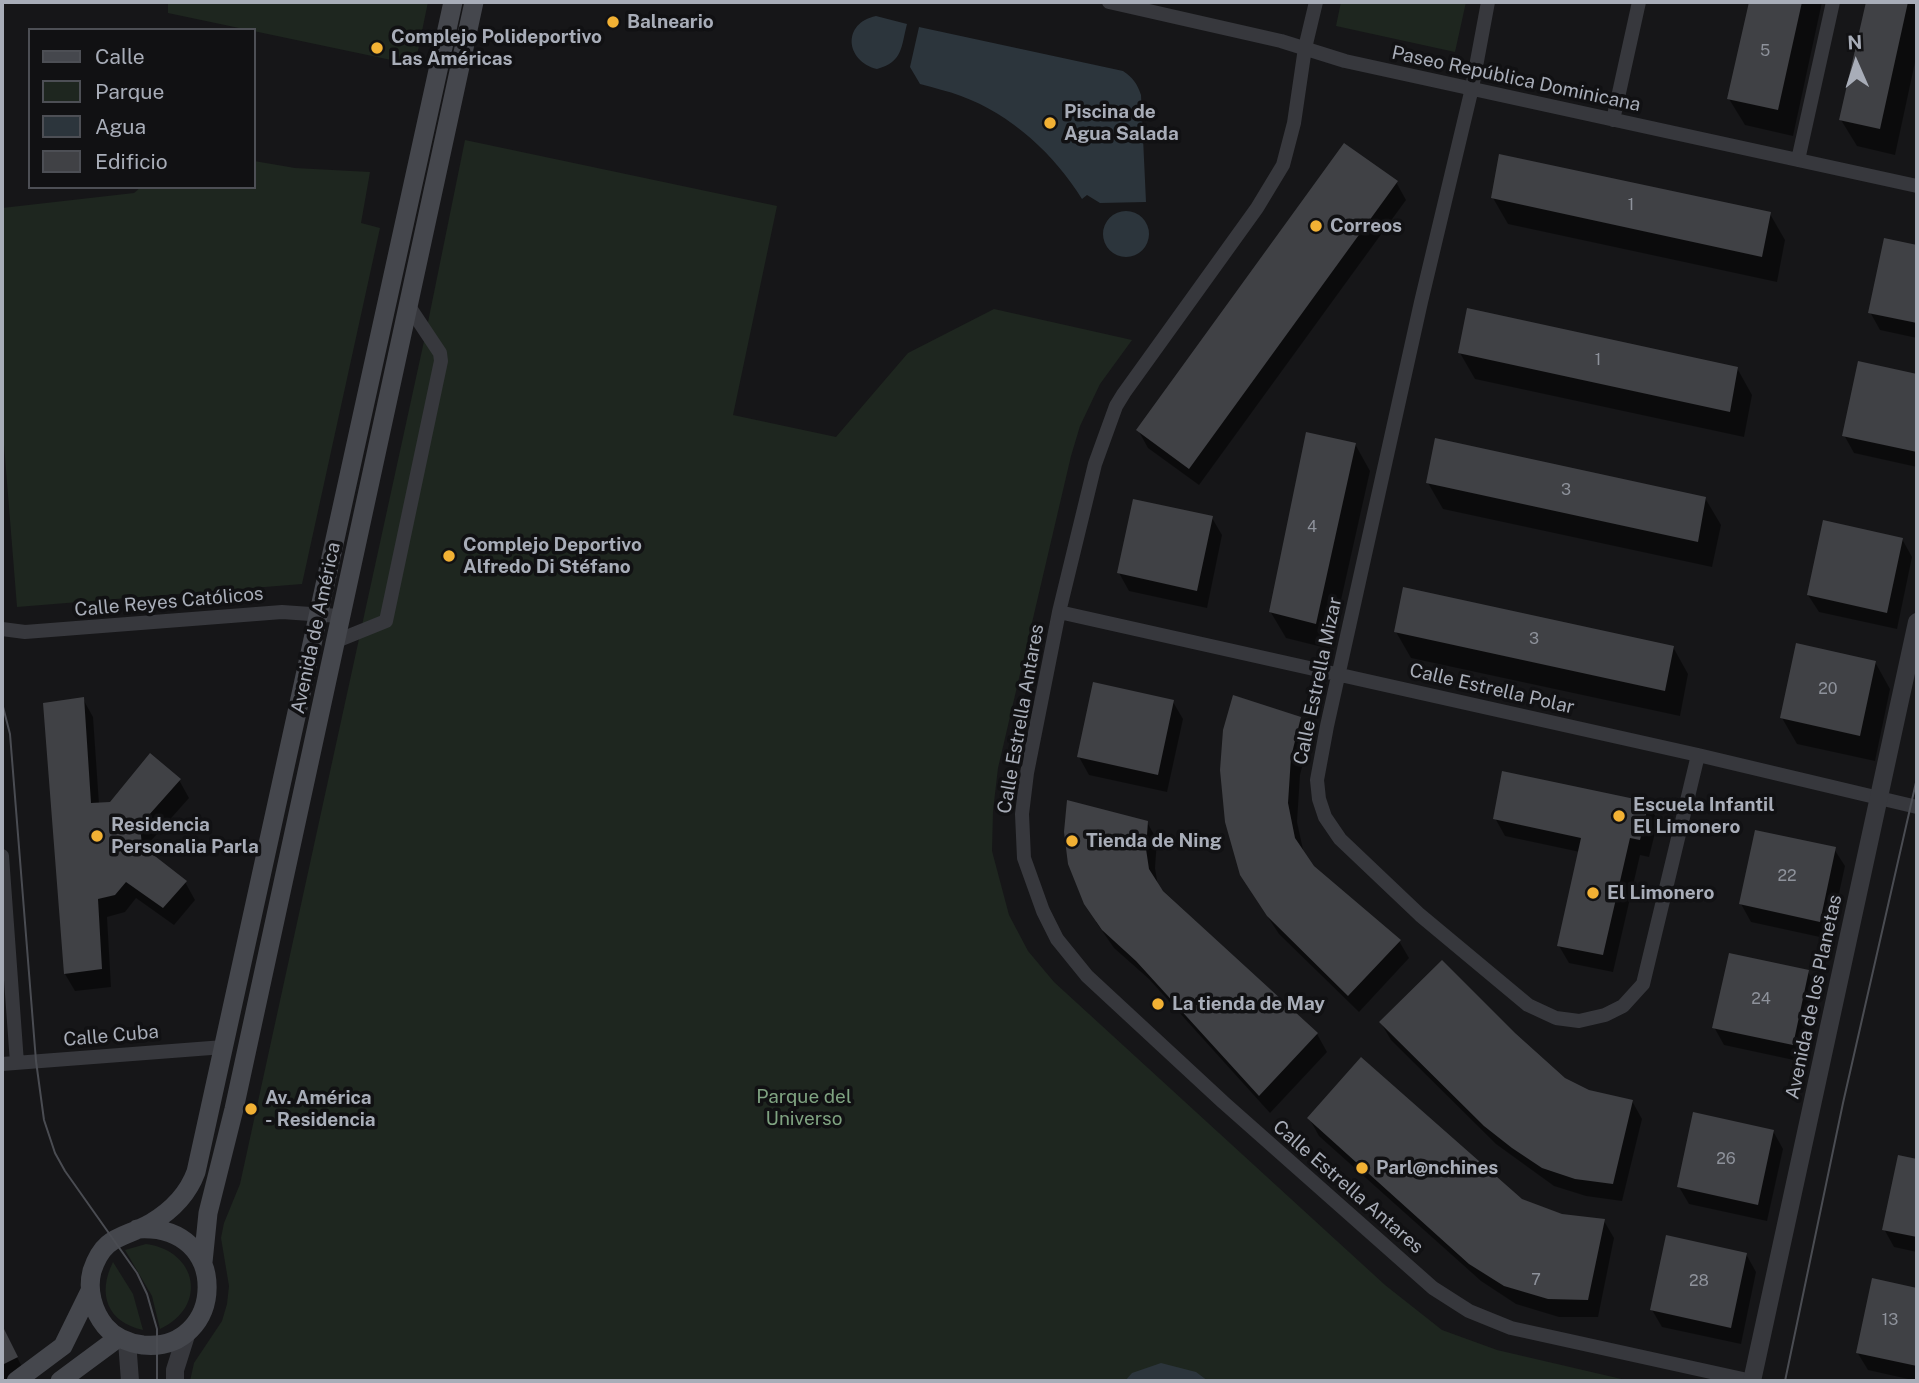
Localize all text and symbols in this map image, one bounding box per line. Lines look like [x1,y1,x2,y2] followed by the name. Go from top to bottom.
[627,11,714,33] place label: Balneario
[605,14,621,30] marker: Balneario
[391,26,602,70] place label: Complejo Polideportivo Las Américas
[28,28,256,189] legend
[1821,28,1891,98] north arrow
[1847,31,1863,53] text: N
[369,40,385,56] marker: Complejo Polideportivo Las Américas
[1389,41,1643,117] street label: Paseo República Dominicana
[1760,41,1770,61] house number: 5
[95,44,145,69] text: Calle
[95,79,164,104] text: Parque
[1064,101,1179,145] place label: Piscina de Agua Salada
[95,114,146,139] text: Agua
[1042,115,1058,131] marker: Piscina de Agua Salada
[95,149,168,174] text: Edificio
[1628,195,1634,215] house number: 1
[1330,215,1402,237] place label: Correos
[1308,218,1324,234] marker: Correos
[1595,350,1601,370] house number: 1
[1561,480,1571,500] house number: 3
[1307,517,1317,537] house number: 4
[463,534,642,578] place label: Complejo Deportivo Alfredo Di Stéfano
[287,540,345,716] street label: Avenida de América
[441,548,457,564] marker: Complejo Deportivo Alfredo Di Stéfano
[74,582,264,622] street label: Calle Reyes Católicos
[1289,595,1347,767] street label: Calle Estrella Mizar
[993,623,1049,815] street label: Calle Estrella Antares
[1529,629,1539,649] house number: 3
[1407,659,1577,719] street label: Calle Estrella Polar
[1818,679,1838,699] house number: 20
[1633,794,1774,838] place label: Escuela Infantil El Limonero
[1611,808,1627,824] marker: Escuela Infantil El Limonero
[111,814,259,858] place label: Residencia Personalia Parla
[89,828,105,844] marker: Residencia Personalia Parla
[1086,830,1222,852] place label: Tienda de Ning
[1064,833,1080,849] marker: Tienda de Ning
[1777,866,1797,886] house number: 22
[1607,882,1714,904] place label: El Limonero
[1585,885,1601,901] marker: El Limonero
[1781,893,1847,1101] street label: Avenida de los Planetas
[1751,989,1771,1009] house number: 24
[1172,993,1325,1015] place label: La tienda de May
[1150,996,1166,1012] marker: La tienda de May
[62,1020,160,1052] street label: Calle Cuba
[756,1086,852,1130] park label: Parque del Universo
[265,1087,376,1131] place label: Av. América - Residencia
[243,1101,259,1117] marker: Av. América - Residencia
[1268,1115,1428,1259] street label: Calle Estrella Antares
[1716,1149,1736,1169] house number: 26
[1376,1157,1498,1179] place label: Parl@nchines
[1354,1160,1370,1176] marker: Parl@nchines
[1531,1270,1541,1290] house number: 7
[1689,1271,1709,1291] house number: 28
[1882,1310,1898,1330] house number: 13

